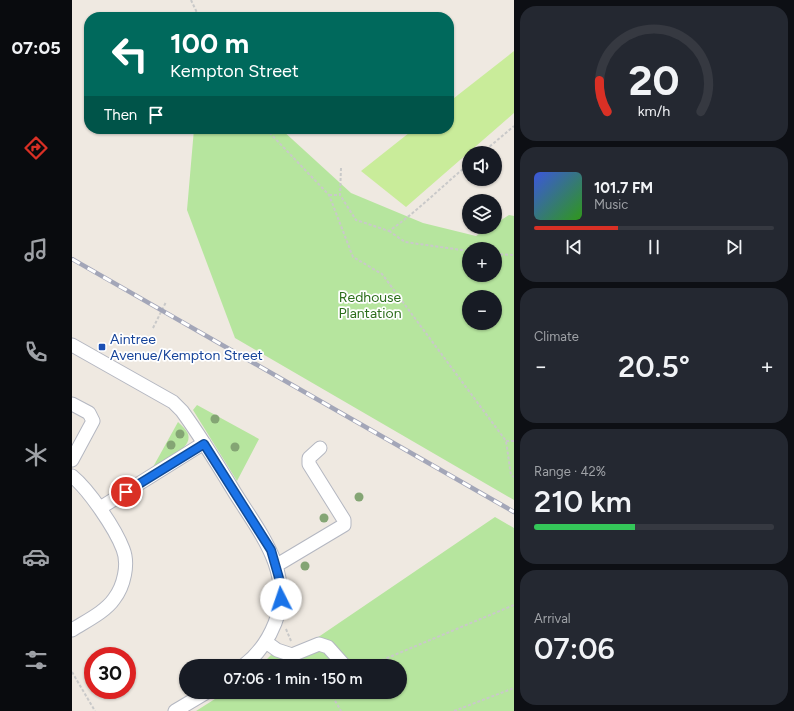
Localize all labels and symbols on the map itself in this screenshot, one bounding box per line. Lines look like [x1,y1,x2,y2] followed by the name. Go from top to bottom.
[338,289,402,322] park label: Redhouse Plantation
[110,331,263,364] place label: Aintree Avenue/Kempton Street
[97,342,107,352] marker: Aintree Avenue/Kempton Street
[109,475,143,509] pin
[260,578,302,620] position arrow
[84,647,136,699] speed limit sign: 30

